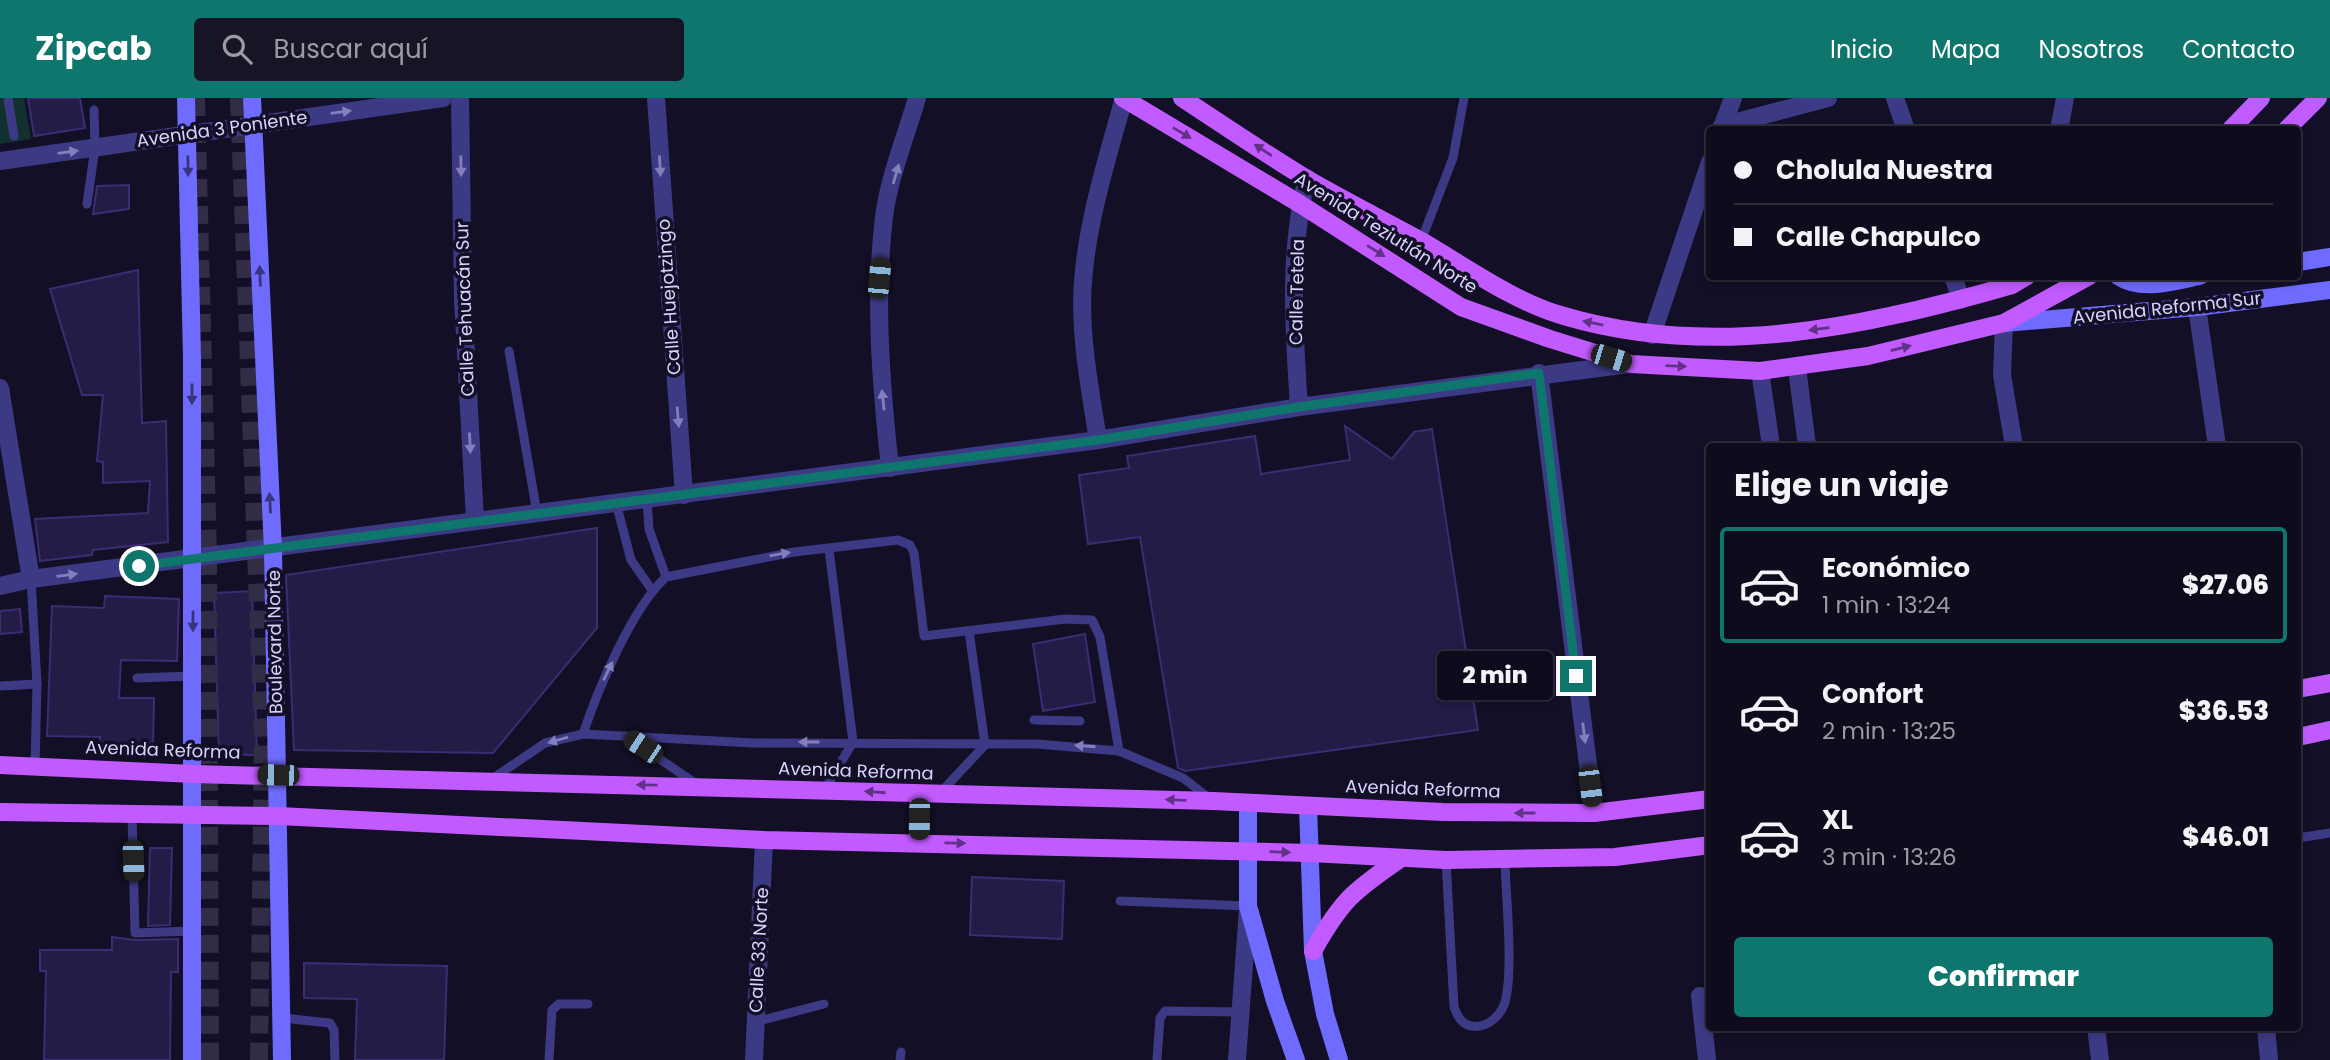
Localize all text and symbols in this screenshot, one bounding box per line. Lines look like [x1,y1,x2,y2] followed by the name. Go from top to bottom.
[194,18,684,81] search box
[35,25,152,72] text: Zipcab
[218,30,256,68] icon: search
[274,31,428,67] text: Buscar aquí
[1830,33,1893,66] text: Inicio
[1931,33,2000,66] text: Mapa
[2038,33,2144,66] text: Nosotros
[2182,33,2295,66] text: Contacto
[135,104,309,153] street label: Avenida 3 Poniente
[330,106,352,117] one-way arrow
[1172,127,1191,139] one-way arrow
[1253,144,1272,157] one-way arrow
[57,146,79,157] one-way arrow
[1776,152,1993,188] text: Cholula Nuestra
[182,155,194,177] one-way arrow
[455,155,467,177] one-way arrow
[654,155,665,177] one-way arrow
[891,164,901,185] one-way arrow
[1290,166,1483,299] street label: Avenida Teziutlán Norte
[651,218,686,376] street label: Calle Huejotzingo
[1776,219,1980,255] text: Calle Chapulco
[449,221,480,397] street label: Calle Tehuacán Sur
[1283,239,1310,345] street label: Calle Tetela
[1367,245,1386,257] one-way arrow
[867,256,892,300] car
[255,265,266,287] one-way arrow
[2072,285,2263,330] street label: Avenida Reforma Sur
[1582,317,1604,328] one-way arrow
[1808,324,1830,335] one-way arrow
[1588,342,1635,374] car
[1890,342,1912,353] one-way arrow
[1665,360,1687,371] one-way arrow
[186,383,198,405] one-way arrow
[877,389,888,411] one-way arrow
[673,407,684,429] one-way arrow
[465,432,476,454] one-way arrow
[1734,462,1949,507] text: Elige un viaje
[265,492,276,514] one-way arrow
[769,548,791,559] one-way arrow
[123,550,155,582] route start
[1822,550,1970,586] text: Económico
[1738,554,1801,617] icon: car
[2182,567,2269,603] text: $27.06
[56,569,78,580] one-way arrow
[261,570,288,714] street label: Boulevard Norte
[1822,589,1950,621] text: 1 min · 13:24
[187,610,199,632] one-way arrow
[1436,652,1552,700] callout: 2 min
[1463,659,1527,691] text: 2 min
[1560,660,1592,692] route end
[602,661,613,681] one-way arrow
[1822,676,1924,712] text: Confort
[1738,680,1801,743] icon: car
[2179,693,2269,729] text: $36.53
[1822,715,1956,747] text: 2 min · 13:25
[1578,722,1589,744] one-way arrow
[620,727,667,767] car
[85,734,241,765] street label: Avenida Reforma
[547,735,569,746] one-way arrow
[798,736,820,748] one-way arrow
[1074,741,1096,752] one-way arrow
[778,755,934,786] street label: Avenida Reforma
[257,764,300,786] car
[1578,764,1603,808] car
[1345,773,1501,804] street label: Avenida Reforma
[636,780,658,791] one-way arrow
[864,786,886,797] one-way arrow
[1164,794,1186,806] one-way arrow
[909,798,930,840] car
[1822,802,1853,838] text: XL
[1738,806,1801,869] icon: car
[1514,807,1536,819] one-way arrow
[2182,819,2269,855] text: $46.01
[944,837,966,849] one-way arrow
[122,840,145,882] car
[1822,841,1957,873] text: 3 min · 13:26
[1270,846,1292,858] one-way arrow
[743,887,774,1013] street label: Calle 33 Norte
[1734,937,2273,1017] button: Confirmar

